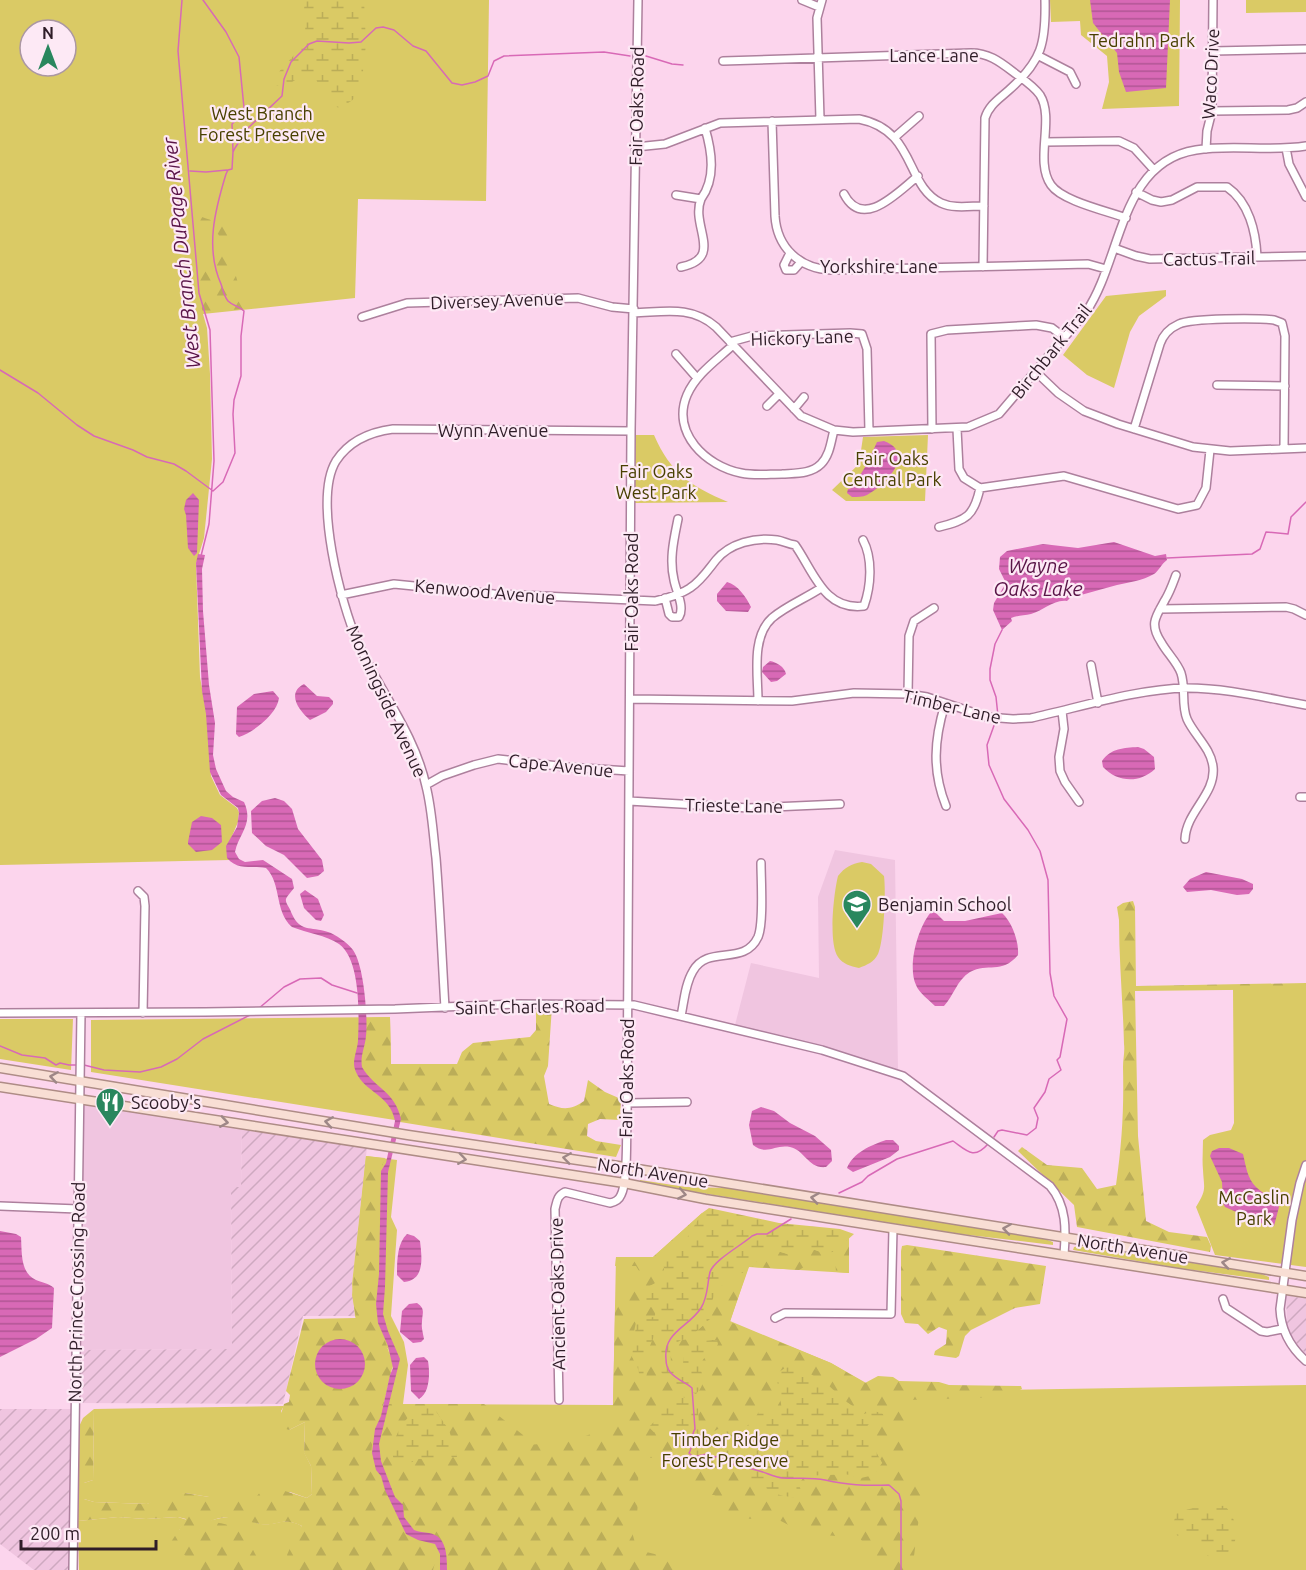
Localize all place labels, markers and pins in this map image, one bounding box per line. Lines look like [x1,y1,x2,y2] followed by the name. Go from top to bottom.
[841,888,873,930] school or university icon: Benjamin School
[878,894,1012,914] place label: Benjamin School
[94,1086,126,1128] restaurant icon: Scooby's
[131,1092,201,1112] place label: Scooby's

